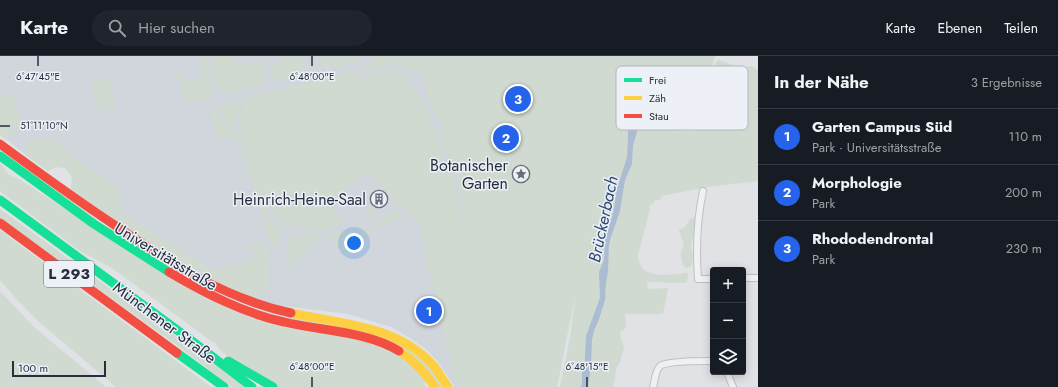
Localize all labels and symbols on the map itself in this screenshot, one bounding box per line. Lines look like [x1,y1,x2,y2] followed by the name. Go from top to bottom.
[616,66,748,130] legend
[16,69,60,84] text: 6°47'45"E
[290,69,334,84] text: 6°48'00"E
[649,72,667,88] text: Frei
[505,84,531,114] pin: 3
[649,90,666,106] text: Zäh
[649,108,669,124] text: Stau
[20,118,68,133] text: 51°11'10"N
[493,123,519,153] pin: 2
[430,154,509,195] place label: Botanischer Garten
[511,164,531,184] place icon: Botanischer Garten
[582,173,624,265] water label: Brückerbach
[233,188,366,211] place label: Heinrich-Heine-Saal
[369,189,389,209] building icon: Heinrich-Heine-Saal
[110,217,222,296] street label: Universitätsstraße
[344,233,364,253] your location
[44,261,94,287] road number: L 293
[108,276,221,369] street label: Münchener Straße
[416,296,442,326] pin: 1
[12,359,106,378] scale bar
[290,359,334,374] text: 6°48'00"E
[566,359,608,374] text: 6°48'15"E

